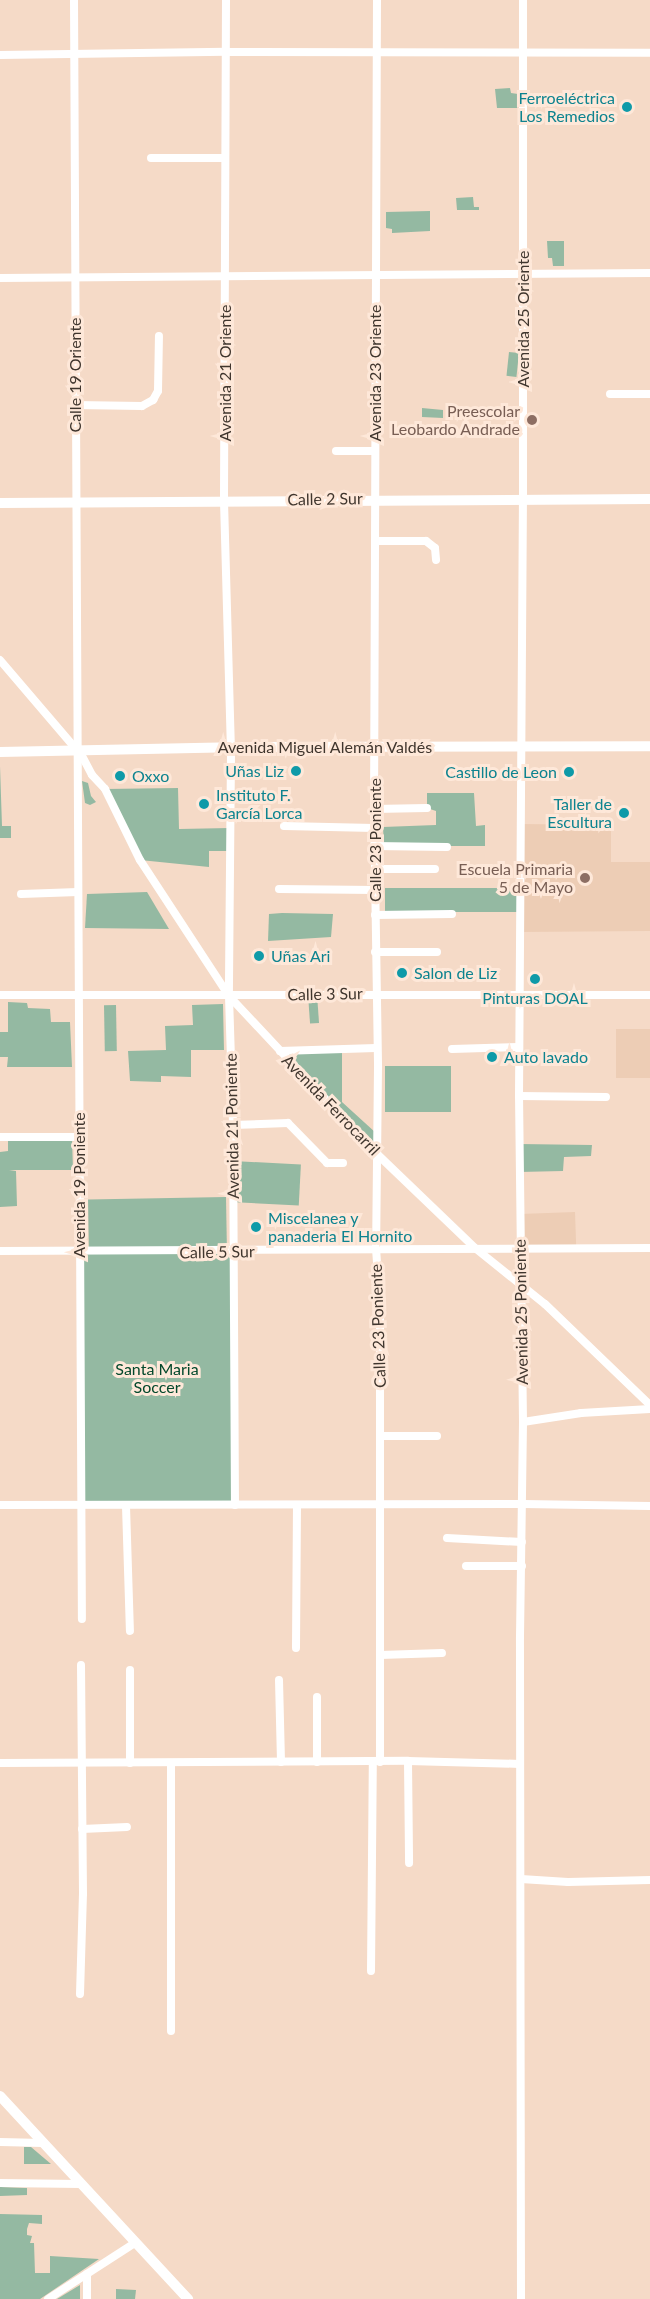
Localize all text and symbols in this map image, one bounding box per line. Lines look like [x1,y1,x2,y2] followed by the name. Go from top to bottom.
[519,88,615,126] place label: Ferroeléctrica Los Remedios
[620,100,634,114] marker: Ferroeléctrica Los Remedios
[513,251,533,387] street label: Avenida 25 Oriente
[215,305,235,441] street label: Avenida 21 Oriente
[365,305,385,441] street label: Avenida 23 Oriente
[65,317,85,433] street label: Calle 19 Oriente
[391,401,520,439] place label: Preescolar Leobardo Andrade
[525,413,539,427] marker: Preescolar Leobardo Andrade
[287,489,363,509] street label: Calle 2 Sur
[217,737,433,757] street label: Avenida Miguel Alemán Valdés
[225,761,284,781] place label: Uñas Liz
[445,762,557,782] place label: Castillo de Leon
[289,764,303,778] marker: Uñas Liz
[562,765,576,779] marker: Castillo de Leon
[132,766,169,786] place label: Oxxo
[113,769,127,783] marker: Oxxo
[365,778,385,902] street label: Calle 23 Poniente
[216,785,302,823] place label: Instituto F. García Lorca
[547,794,612,832] place label: Taller de Escultura
[197,797,211,811] marker: Instituto F. García Lorca
[617,806,631,820] marker: Taller de Escultura
[458,859,573,897] place label: Escuela Primaria 5 de Mayo
[578,871,592,885] marker: Escuela Primaria 5 de Mayo
[271,946,331,966] place label: Uñas Ari
[252,949,266,963] marker: Uñas Ari
[414,963,497,983] place label: Salon de Liz
[395,966,409,980] marker: Salon de Liz
[528,972,542,986] marker: Pinturas DOAL
[287,984,363,1004] street label: Calle 3 Sur
[482,988,588,1008] place label: Pinturas DOAL
[504,1047,588,1067] place label: Auto lavado
[485,1050,499,1064] marker: Auto lavado
[278,1051,384,1159] street label: Avenida Ferrocarril
[221,1053,243,1199] street label: Avenida 21 Poniente
[69,1112,89,1258] street label: Avenida 19 Poniente
[268,1208,412,1246] place label: Miscelanea y panaderia El Hornito
[249,1220,263,1234] marker: Miscelanea y panaderia El Hornito
[510,1239,532,1385] street label: Avenida 25 Poniente
[179,1242,255,1262] street label: Calle 5 Sur
[366,1264,390,1388] street label: Calle 23 Poniente
[115,1359,199,1397] park label: Santa Maria Soccer

